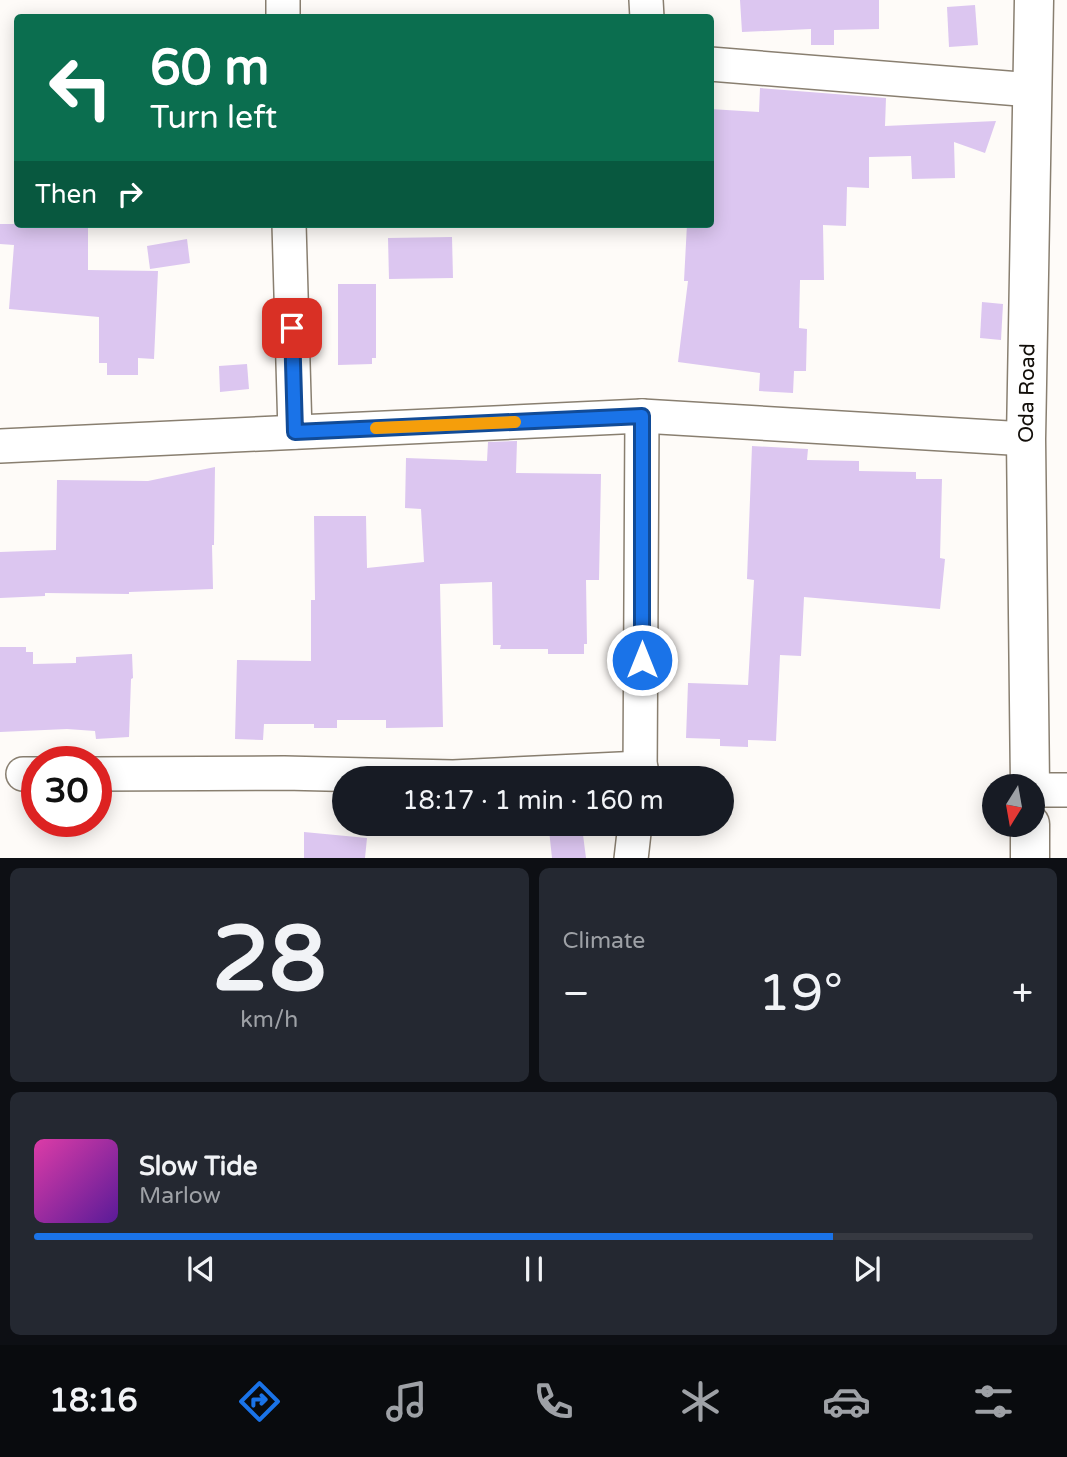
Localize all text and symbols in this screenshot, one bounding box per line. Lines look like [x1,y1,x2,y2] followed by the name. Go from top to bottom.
[150,39,269,98] text: 60 m
[35,42,126,133] icon: left
[150,99,277,137] text: Turn left
[111,175,149,213] icon: right
[35,179,97,210] text: Then
[262,298,322,358] pin
[273,309,311,347] icon: arrive
[1014,343,1040,443] street label: Oda Road
[605,623,679,697] position arrow
[21,746,112,837] speed limit sign: 30
[982,774,1045,836] north arrow
[982,774,1045,837] map controls
[402,785,664,816] text: 18:17 · 1 min · 160 m
[212,905,326,1015] text: 28
[563,927,645,955] text: Climate
[758,962,843,1025] text: 19°
[563,971,590,1017] text: −
[1012,971,1033,1017] text: +
[240,1006,298,1034] text: km/h
[139,1151,257,1182] text: Slow Tide
[139,1182,221,1210] text: Marlow
[182,1250,220,1288] icon: previous
[515,1250,553,1288] icon: pause
[848,1250,886,1288] icon: next
[235,1377,284,1426] icon: directions
[382,1377,431,1426] icon: music
[529,1377,578,1426] icon: phone
[676,1377,725,1426] icon: climate
[822,1377,871,1426] icon: car
[969,1377,1018,1426] icon: filters
[49,1382,138,1420] text: 18:16

